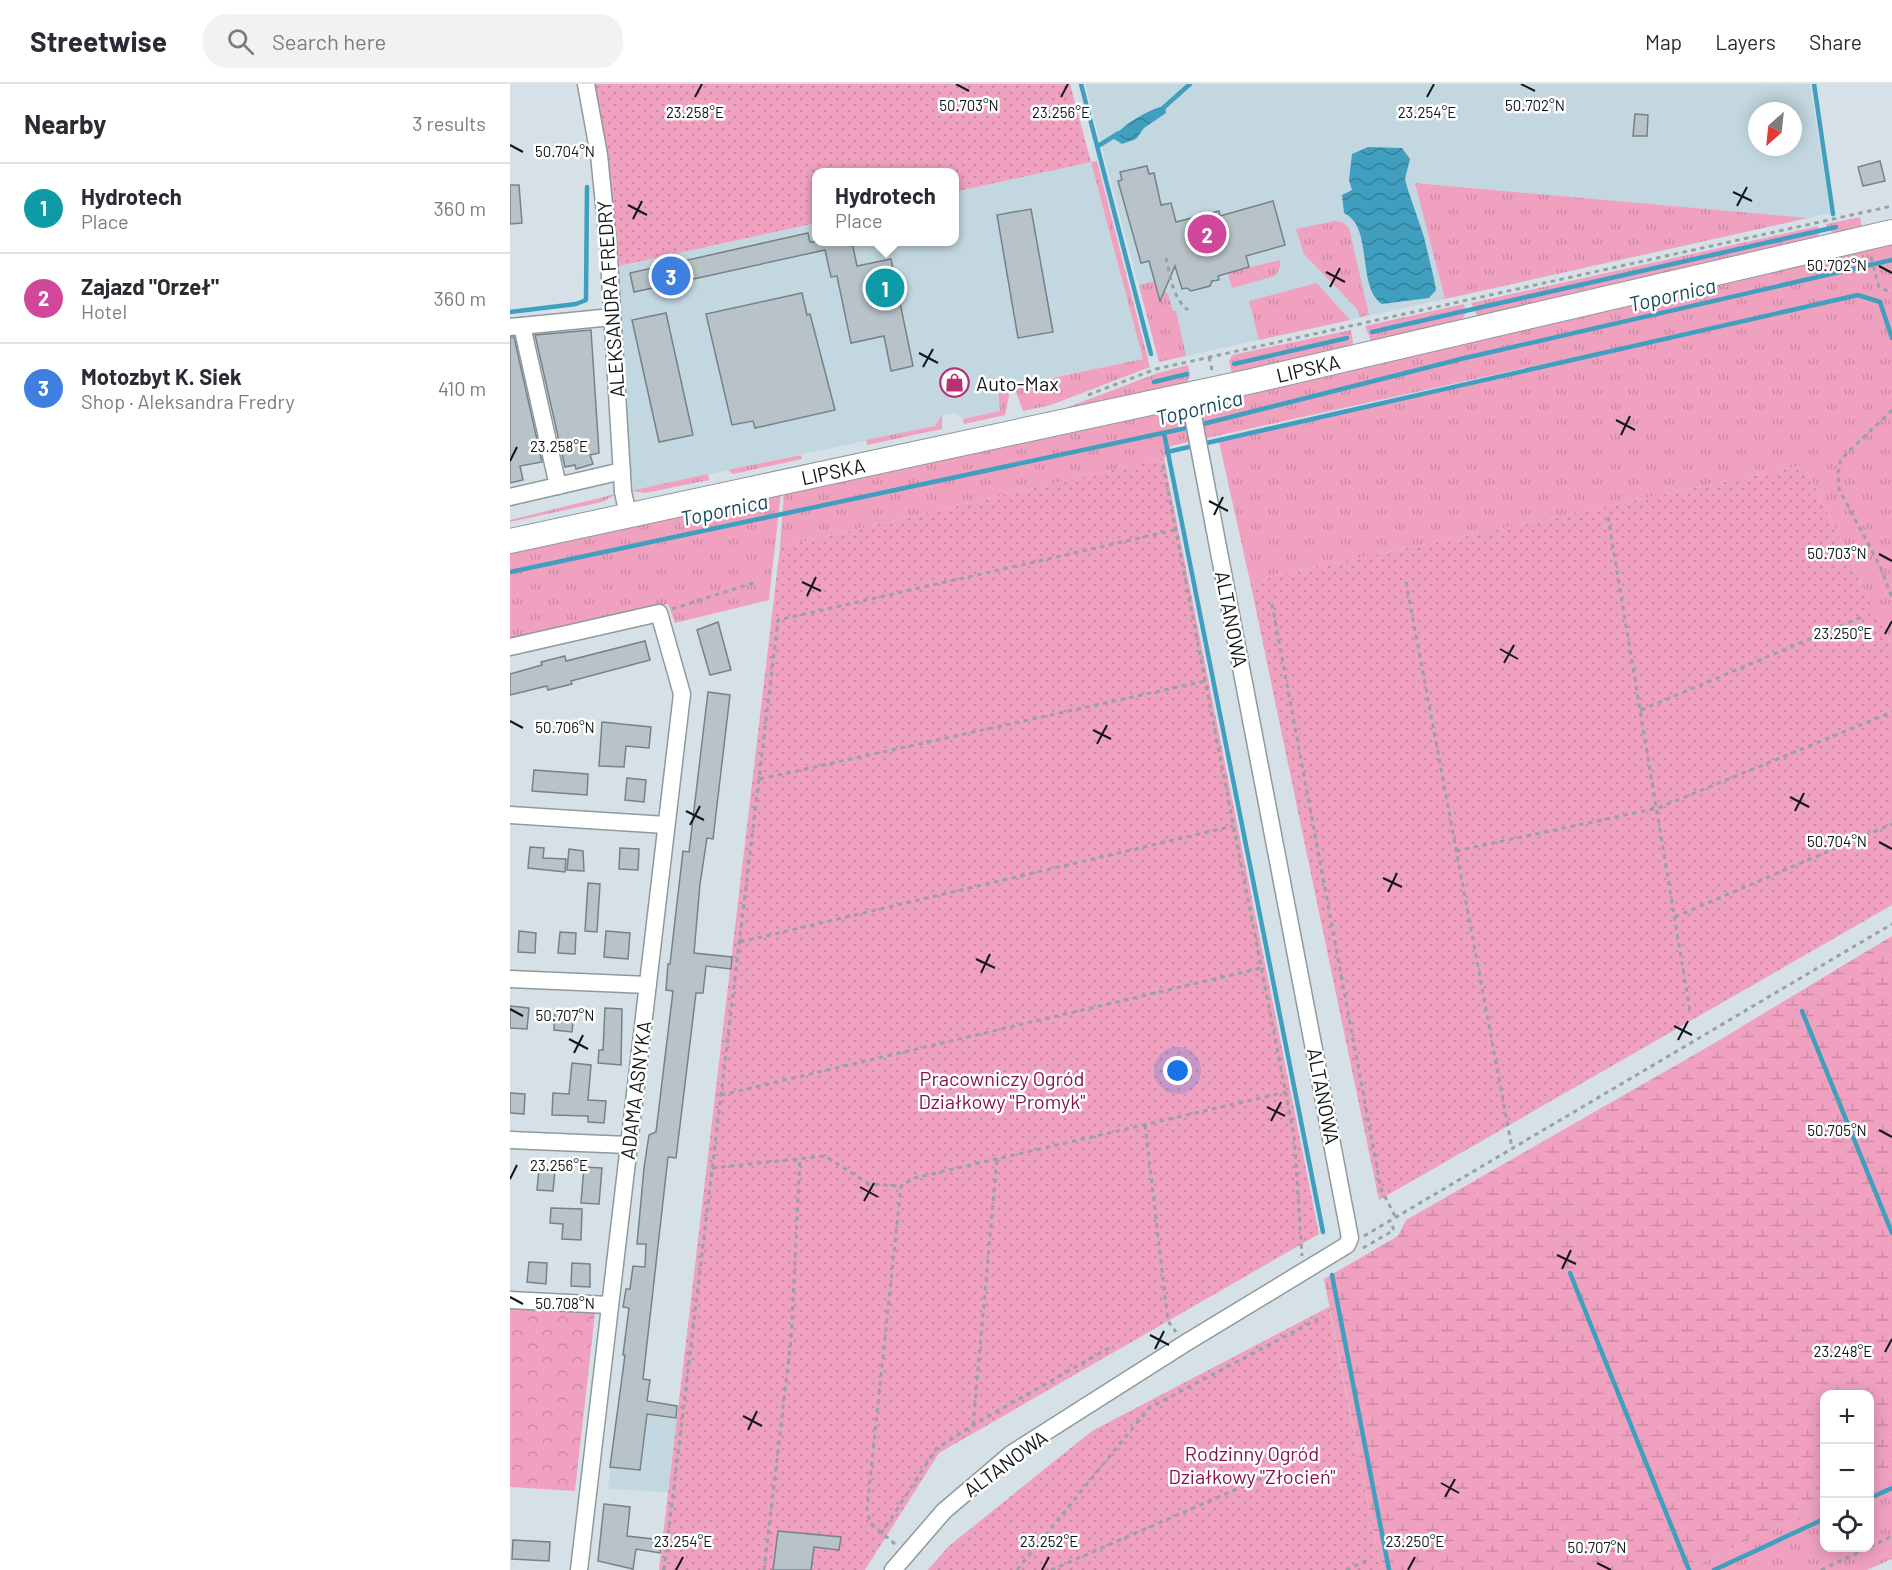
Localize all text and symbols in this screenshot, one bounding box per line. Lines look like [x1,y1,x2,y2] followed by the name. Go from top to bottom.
[203,14,623,68] search box
[30,24,167,58] text: Streetwise
[224,25,257,58] icon: search
[272,28,386,54] text: Search here
[1645,29,1682,54] text: Map
[1715,29,1776,54] text: Layers
[1809,29,1862,54] text: Share
[939,96,999,114] text: 50.703°N
[1505,96,1565,114] text: 50.702°N
[1748,102,1802,156] north arrow
[666,103,724,121] text: 23.258°E
[1032,103,1090,121] text: 23.256°E
[1398,103,1456,121] text: 23.254°E
[24,108,106,139] text: Nearby
[412,111,486,135] text: 3 results
[535,142,595,160] text: 50.704°N
[812,168,959,246] popup
[835,182,936,208] text: Hydrotech
[81,183,182,209] text: Hydrotech
[40,196,47,220] text: 1
[434,196,486,220] text: 360 m
[591,200,629,398] street label: ALEKSANDRA FREDRY
[835,208,883,232] text: Place
[81,209,129,233] text: Place
[1188,212,1226,256] pin: 2
[652,254,690,298] pin: 3
[1807,256,1867,274] text: 50.702°N
[866,266,904,310] pin: 1
[1626,272,1718,316] water label: Topornica
[81,273,219,299] text: Zajazd "Orzeł"
[38,286,49,310] text: 2
[434,286,486,310] text: 360 m
[81,299,127,323] text: Hotel
[1274,349,1342,387] street label: LIPSKA
[81,363,242,389] text: Motozbyt K. Siek
[939,367,971,399] shop icon: Auto-Max
[976,371,1059,395] place label: Auto-Max
[38,376,49,400] text: 3
[438,376,486,400] text: 410 m
[1153,384,1245,430] water label: Topornica
[81,389,295,413] text: Shop · Aleksandra Fredry
[530,437,588,455] text: 23.258°E
[799,453,867,489] street label: LIPSKA
[678,488,770,530] water label: Topornica
[1807,544,1867,562] text: 50.703°N
[1211,569,1253,669] street label: ALTANOWA
[1814,624,1872,642] text: 23.250°E
[535,718,595,736] text: 50.706°N
[1807,832,1867,850] text: 50.704°N
[536,1006,594,1024] text: 50.707°N
[615,1019,655,1161] street label: ADAMA ASNYKA
[1303,1046,1345,1146] street label: ALTANOWA
[1163,1056,1192,1085] your location
[918,1066,1086,1113] park label: Pracowniczy Ogród Działkowy "Promyk"
[1807,1121,1867,1139] text: 50.705°N
[530,1156,588,1174] text: 23.256°E
[535,1294,595,1312] text: 50.708°N
[1814,1342,1872,1360] text: 23.248°E
[1820,1390,1874,1552] map controls
[1820,1390,1874,1444] button: +
[958,1425,1052,1501] street label: ALTANOWA
[1169,1441,1335,1488] park label: Rodzinny Ogród Działkowy "Złocień"
[1820,1444,1874,1498] button: −
[1820,1498,1874,1552] button: locate
[654,1532,712,1550] text: 23.254°E
[1020,1532,1078,1550] text: 23.252°E
[1386,1532,1444,1550] text: 23.250°E
[1568,1538,1626,1556] text: 50.707°N

